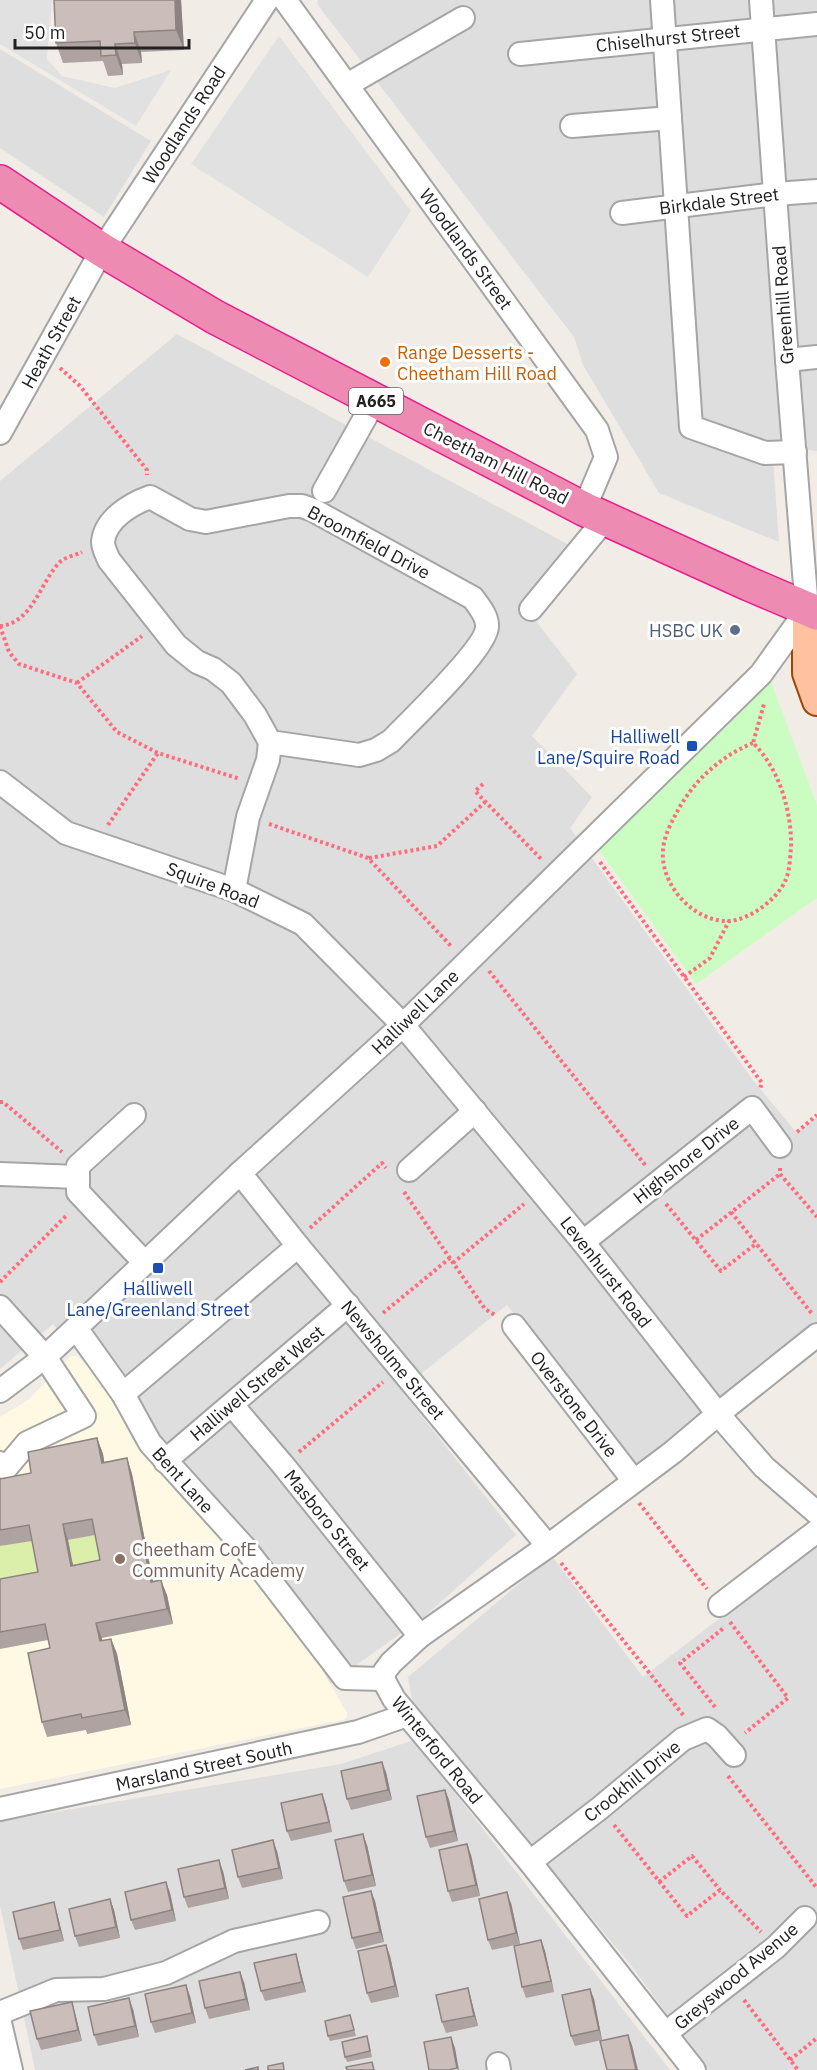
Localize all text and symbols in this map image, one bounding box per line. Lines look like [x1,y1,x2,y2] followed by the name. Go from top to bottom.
[15,12,189,50] scale bar
[595,19,741,57] street label: Chiselhurst Street
[24,21,66,44] text: 50 m
[137,62,231,188] street label: Woodlands Road
[658,182,780,220] street label: Birkdale Street
[414,184,518,314] street label: Woodlands Street
[767,245,799,365] street label: Greenhill Road
[16,292,86,392] street label: Heath Street
[397,341,557,385] place label: Range Desserts - Cheetham Hill Road
[378,355,392,369] marker: Range Desserts - Cheetham Hill Road
[349,388,403,414] road number: A665
[420,416,572,510] street label: Cheetham Hill Road
[304,500,434,584] street label: Broomfield Drive
[649,619,724,642] place label: HSBC UK
[728,623,742,637] marker: HSBC UK
[537,725,680,769] place label: Halliwell Lane/Squire Road
[685,739,699,753] marker: Halliwell Lane/Squire Road
[163,857,263,913] street label: Squire Road
[366,964,464,1059] street label: Halliwell Lane
[628,1111,744,1209] street label: Highshore Drive
[555,1212,657,1332] street label: Levenhurst Road
[151,1261,165,1275] marker: Halliwell Lane/Greenland Street
[66,1277,250,1321] place label: Halliwell Lane/Greenland Street
[336,1295,450,1425] street label: Newsholme Street
[185,1320,329,1446] street label: Halliwell Street West
[525,1346,623,1462] street label: Overstone Drive
[147,1442,219,1518] street label: Bent Lane
[279,1465,375,1575] street label: Masboro Street
[132,1538,304,1582] place label: Cheetham CofE Community Academy
[113,1552,127,1566] marker: Cheetham CofE Community Academy
[387,1691,487,1809] street label: Winterford Road
[579,1735,685,1827] street label: Crookhill Drive
[114,1736,294,1796] street label: Marsland Street South
[669,1917,803,2035] street label: Greyswood Avenue

